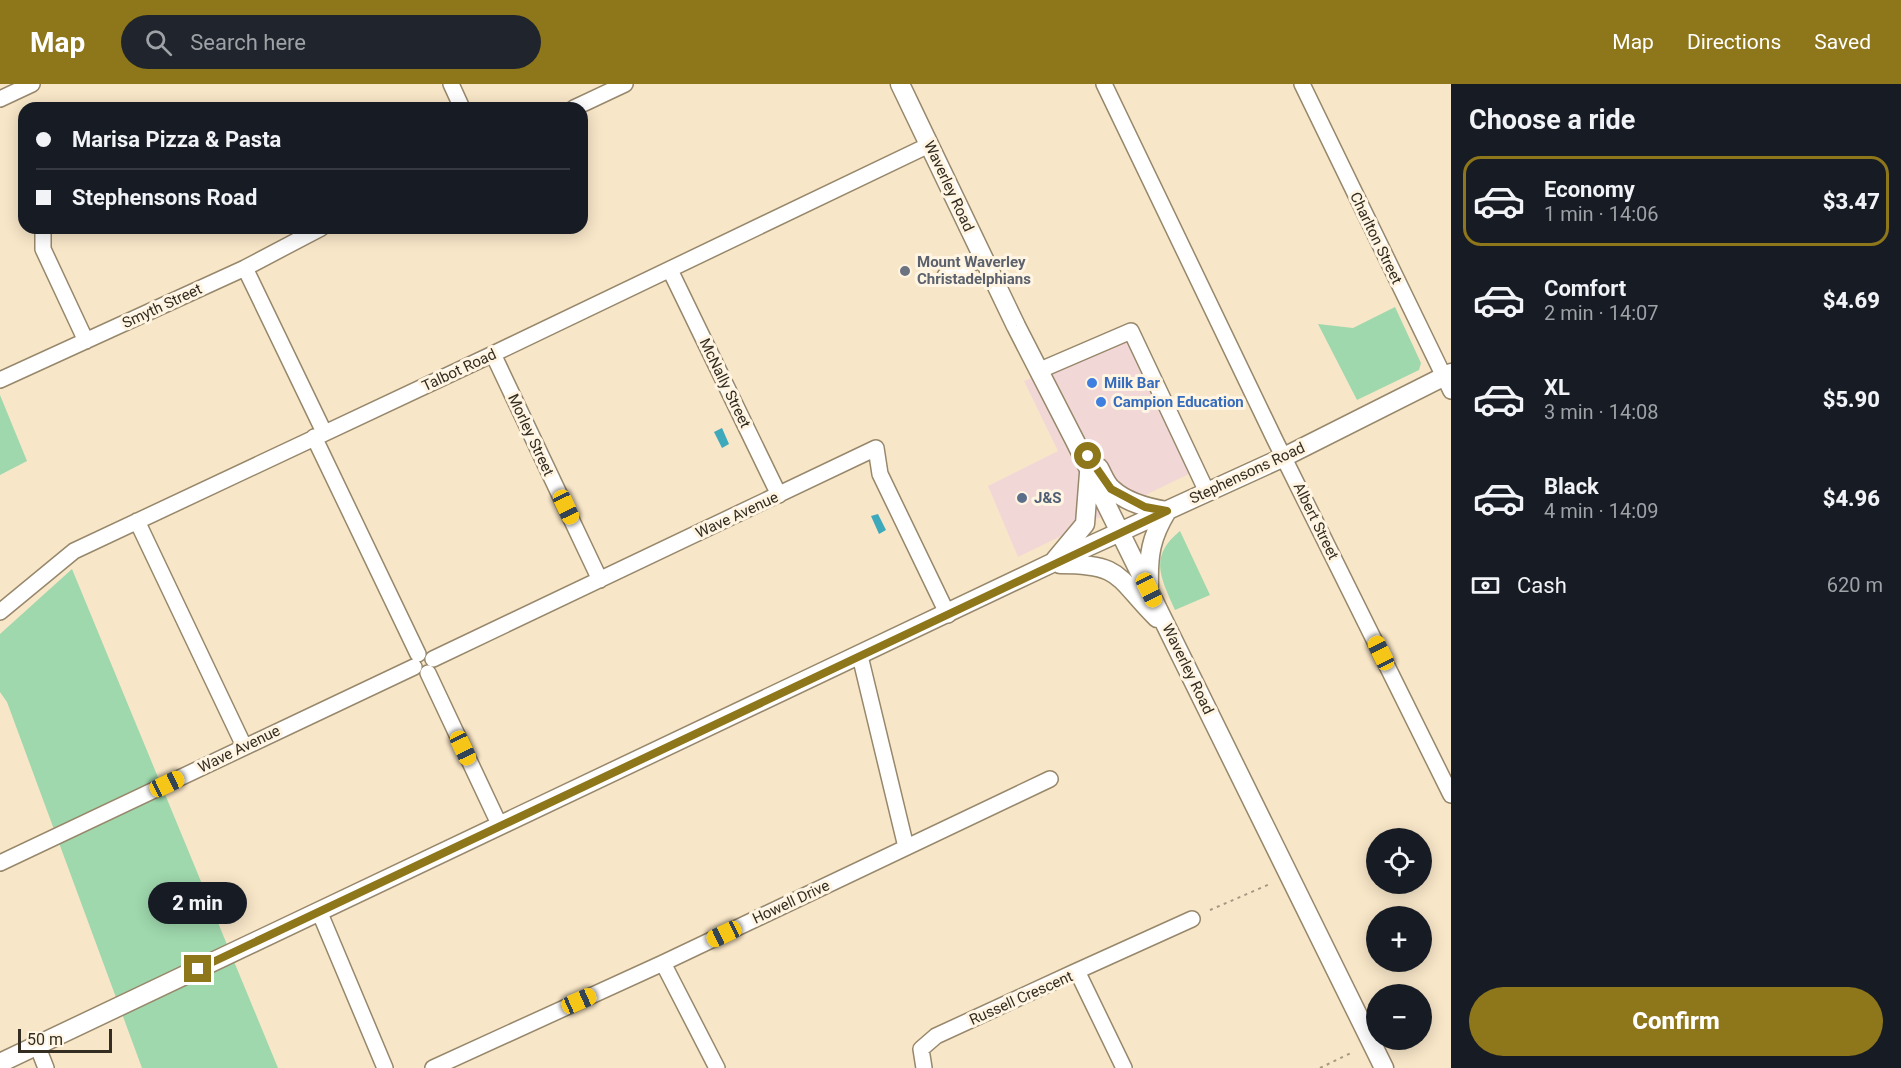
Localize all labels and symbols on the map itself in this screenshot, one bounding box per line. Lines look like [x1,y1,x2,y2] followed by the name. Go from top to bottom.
[920,138,978,234] street label: Waverley Road
[1346,189,1406,287] street label: Charlton Street
[917,253,1031,288] place label: Mount Waverley Christadelphians
[898,264,912,278] marker: Mount Waverley Christadelphians
[119,280,205,332] street label: Smyth Street
[696,335,754,431] street label: McNally Street
[419,345,499,395] street label: Talbot Road
[1104,374,1160,392] place label: Milk Bar
[1085,376,1099,390] marker: Milk Bar
[504,391,558,479] street label: Morley Street
[1113,393,1244,411] place label: Campion Education
[1094,395,1108,409] marker: Campion Education
[1186,438,1308,508] street label: Stephensons Road
[1074,442,1101,469] route start
[1290,480,1342,563] street label: Albert Street
[550,487,582,527] car
[693,488,781,542] street label: Wave Avenue
[1034,489,1061,507] place label: J&S
[1015,491,1029,505] marker: J&S
[1133,570,1165,610] car
[1158,621,1218,717] street label: Waverley Road
[1365,633,1397,673] car
[195,721,283,777] street label: Wave Avenue
[447,728,479,768] car
[147,768,187,800] car
[749,876,833,928] street label: Howell Drive
[148,882,248,924] callout: 2 min
[704,918,744,950] car
[184,955,211,982] route end
[966,967,1076,1029] street label: Russell Crescent
[559,985,599,1017] car
[18,1026,112,1054] scale bar

